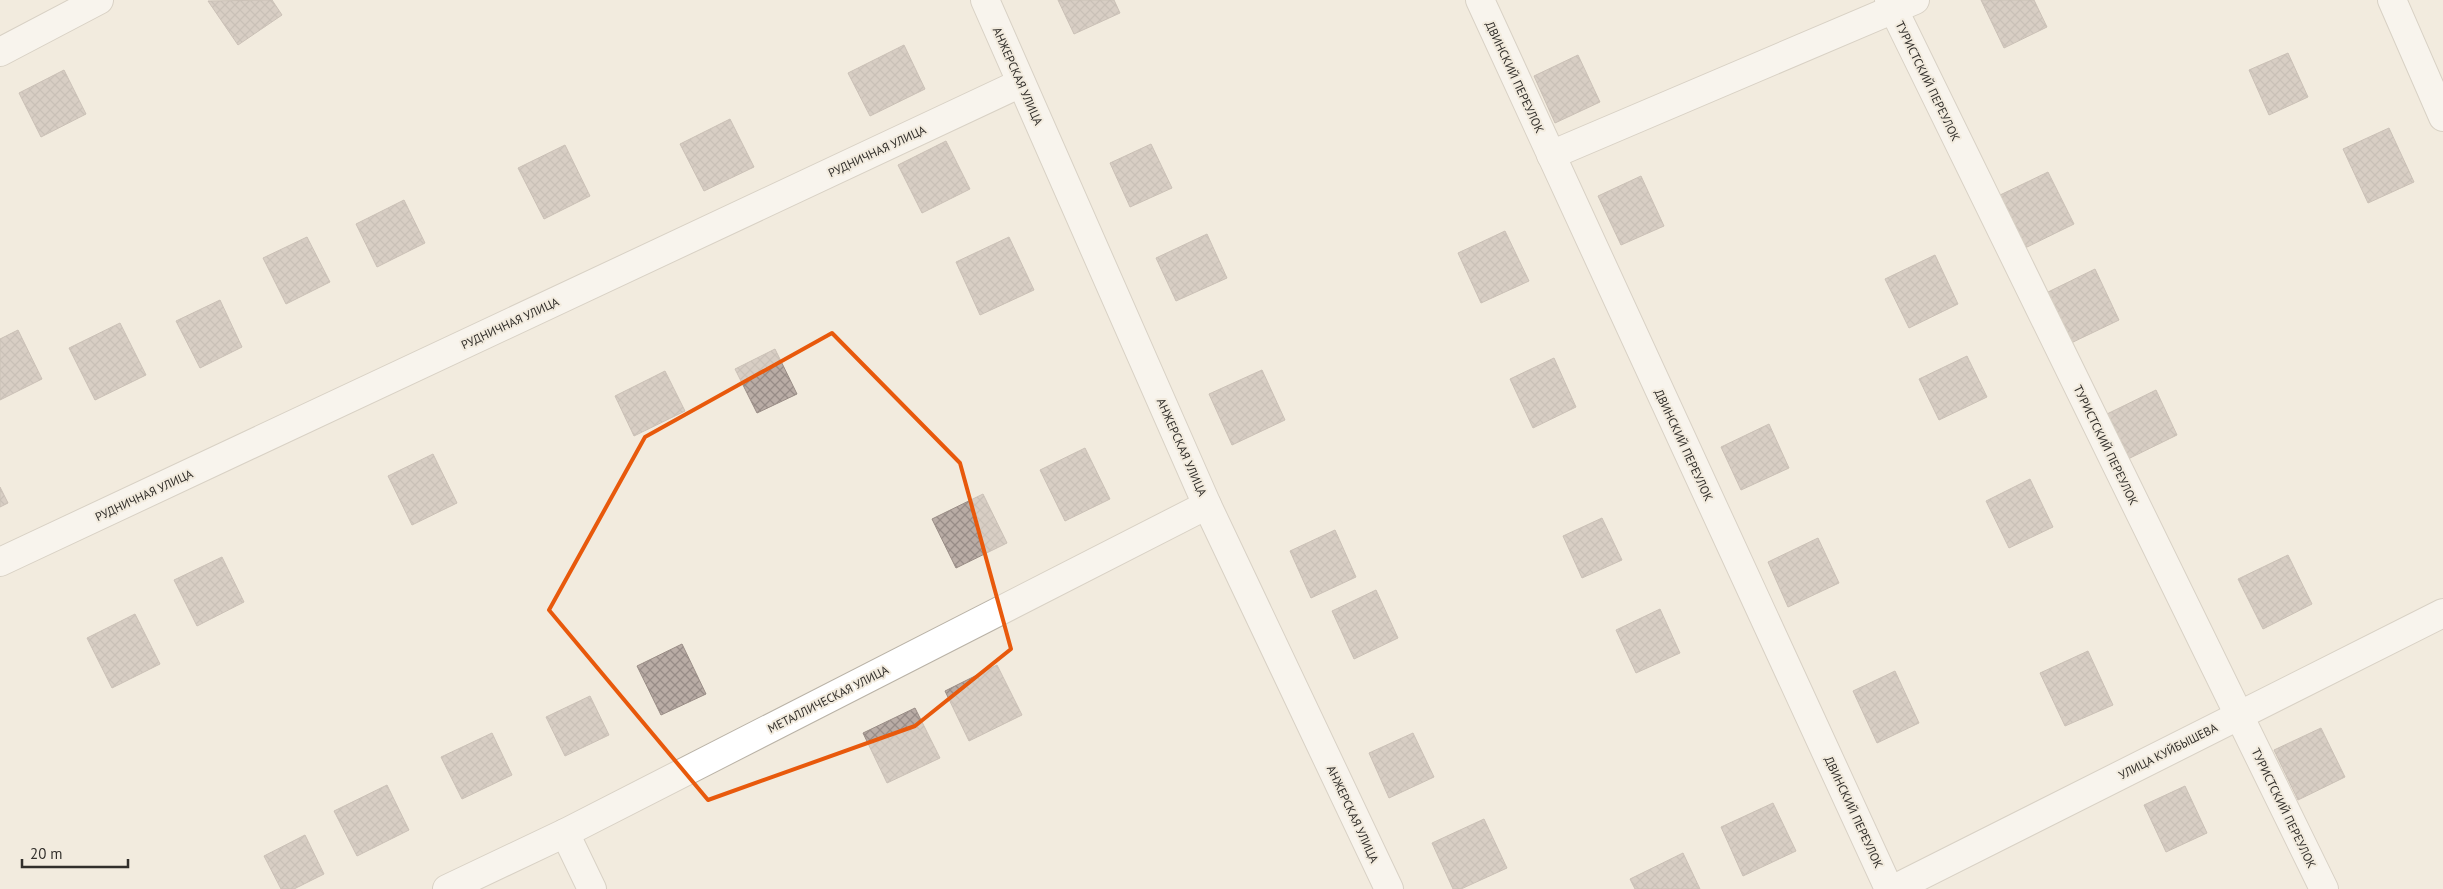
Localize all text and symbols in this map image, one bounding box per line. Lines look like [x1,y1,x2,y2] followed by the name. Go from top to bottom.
[1482,19,1548,135] street label: ДВИНСКИЙ ПЕРЕУЛОК
[1892,19,1964,143] street label: ТУРИСТСКИЙ ПЕРЕУЛОК
[990,25,1046,127] street label: АНЖЕРСКАЯ УЛИЦА
[826,122,928,180] street label: РУДНИЧНАЯ УЛИЦА
[459,294,561,352] street label: РУДНИЧНАЯ УЛИЦА
[2070,383,2142,507] street label: ТУРИСТСКИЙ ПЕРЕУЛОК
[1651,387,1717,503] street label: ДВИНСКИЙ ПЕРЕУЛОК
[1154,396,1210,498] street label: АНЖЕРСКАЯ УЛИЦА
[93,466,195,524] street label: РУДНИЧНАЯ УЛИЦА
[765,662,891,736] street label: МЕТАЛЛИЧЕСКАЯ УЛИЦА
[2116,720,2220,782] street label: УЛИЦА КУЙБЫШЕВА
[2248,746,2320,870] street label: ТУРИСТСКИЙ ПЕРЕУЛОК
[1821,754,1887,870] street label: ДВИНСКИЙ ПЕРЕУЛОК
[1324,763,1382,865] street label: АНЖЕРСКАЯ УЛИЦА
[22,836,129,868] scale bar
[30,844,63,863] text: 20 m

